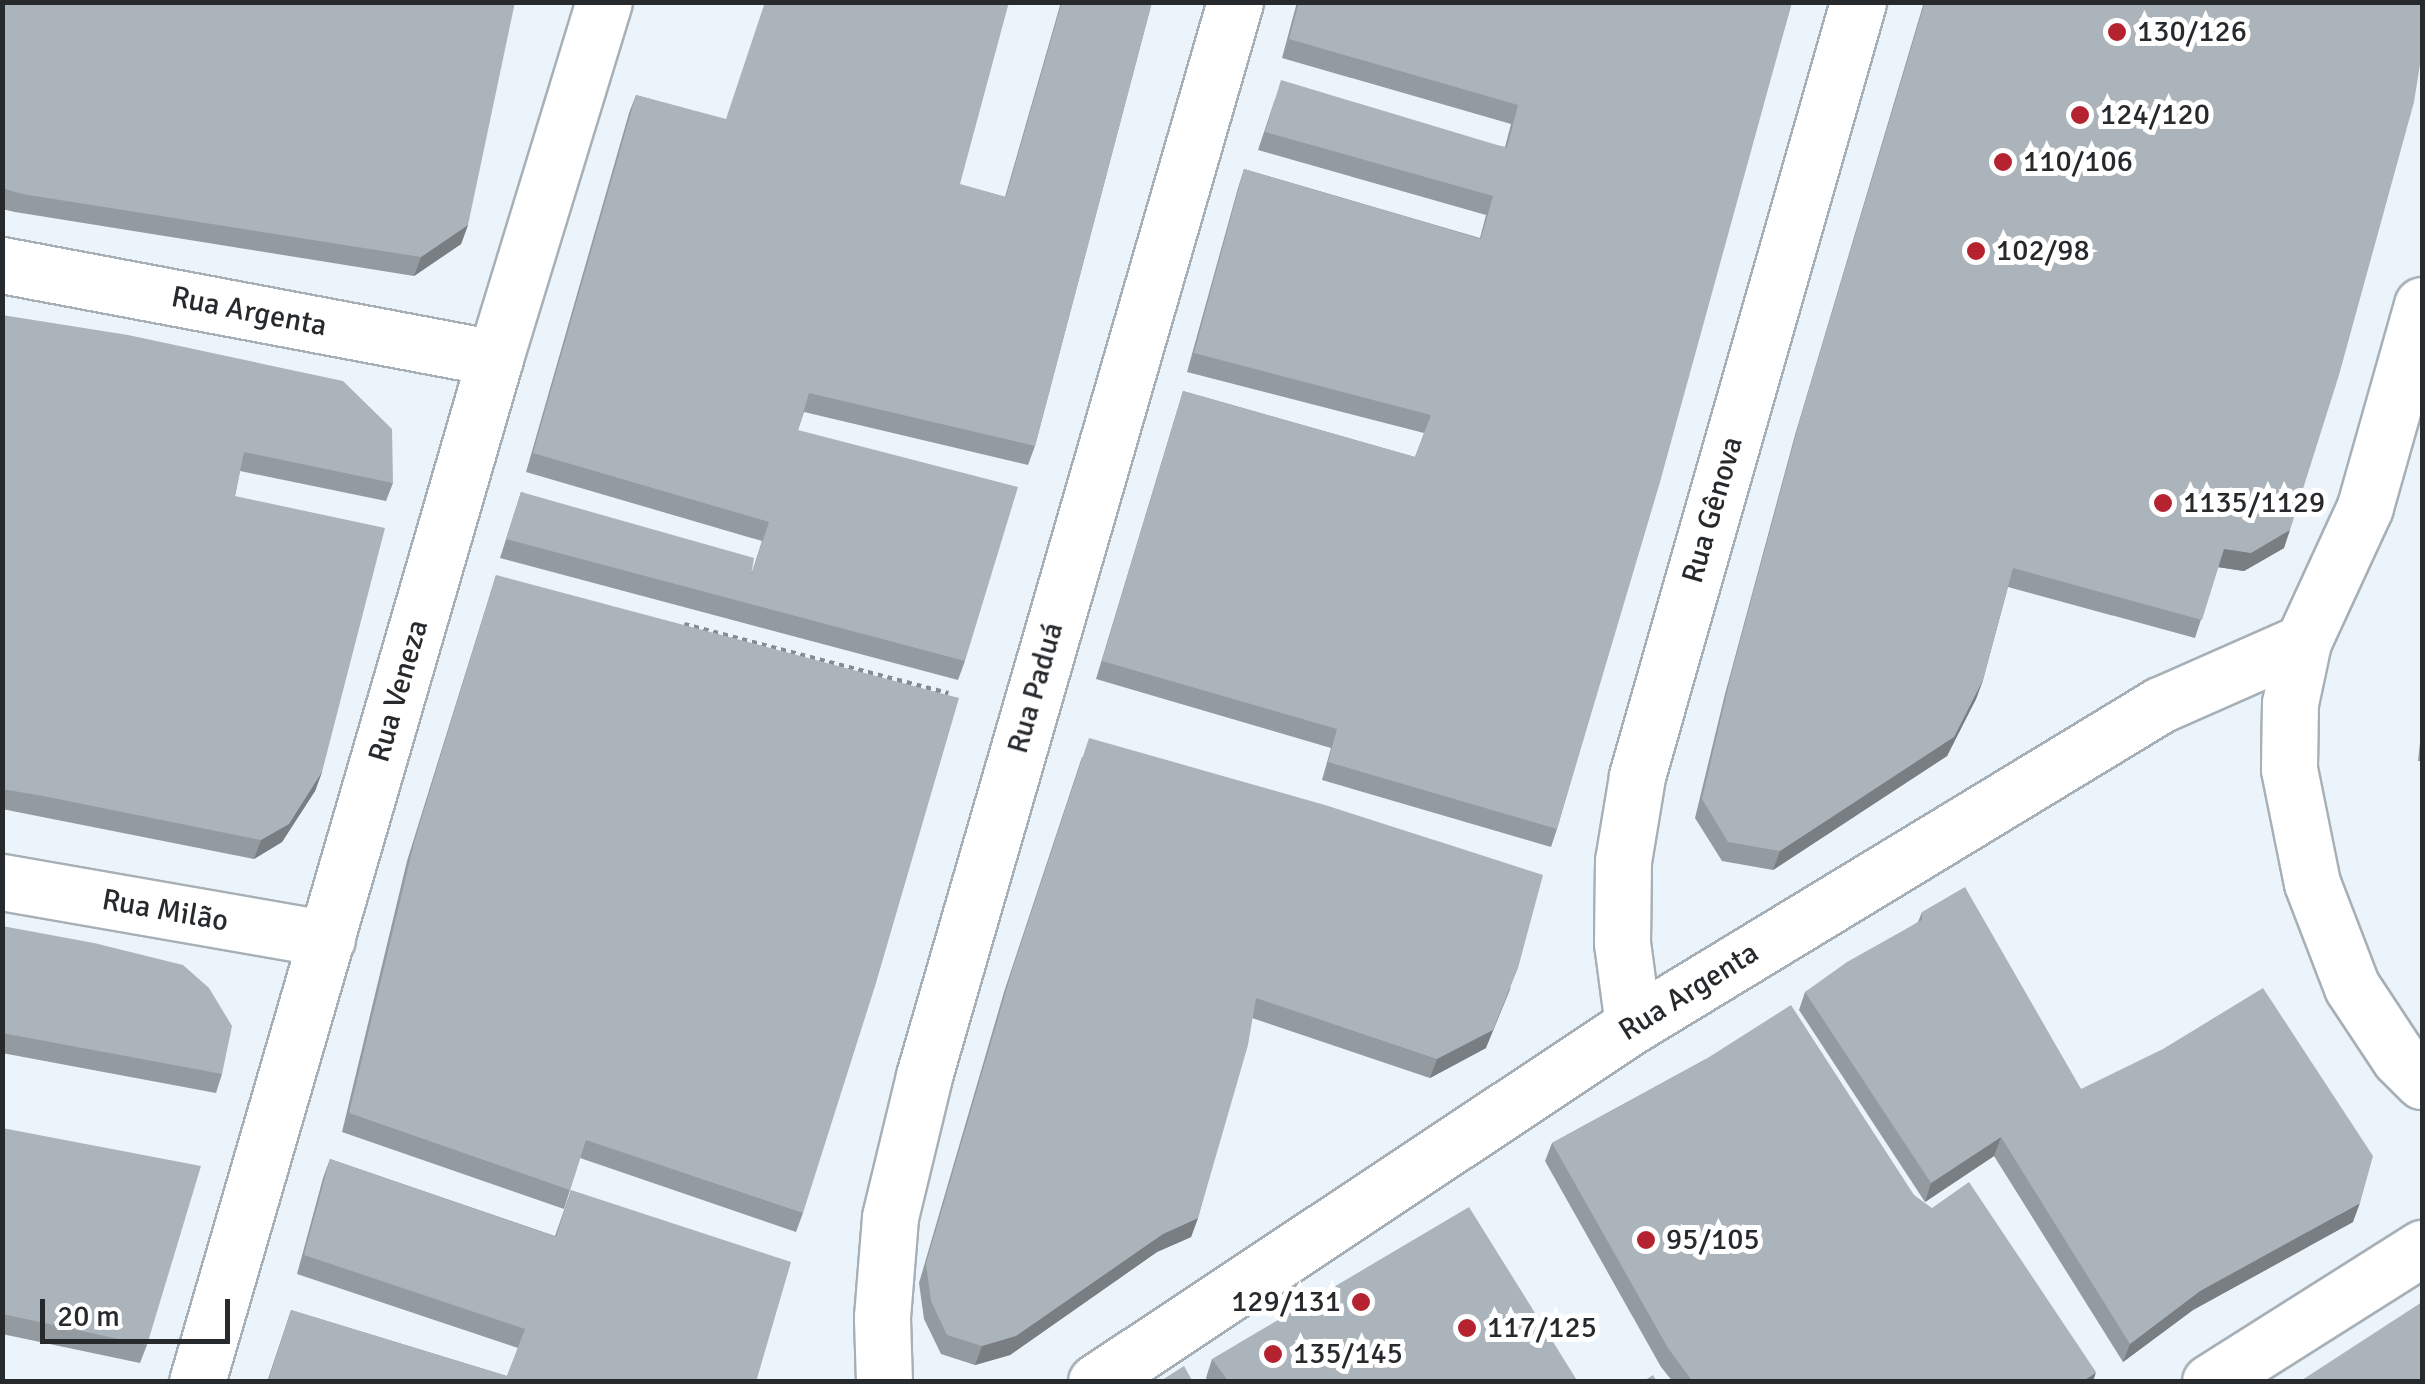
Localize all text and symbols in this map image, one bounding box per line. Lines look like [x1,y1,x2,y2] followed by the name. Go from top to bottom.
[2137,14,2247,50] place label: 130/126
[2106,21,2128,43] marker: 130/126
[2100,97,2210,133] place label: 124/120
[2069,104,2091,126] marker: 124/120
[2023,144,2133,180] place label: 110/106
[1992,151,2014,173] marker: 110/106
[1996,233,2090,269] place label: 102/98
[1965,240,1987,262] marker: 102/98
[168,279,330,345] street label: Rua Argenta
[1675,433,1751,587] street label: Rua Gênova
[2183,485,2325,521] place label: 1135/1129
[2152,492,2174,514] marker: 1135/1129
[362,616,436,766] street label: Rua Veneza
[1000,618,1072,758] street label: Rua Paduá
[99,882,231,940] street label: Rua Milão
[1613,935,1765,1049] street label: Rua Argenta
[1666,1222,1760,1258] place label: 95/105
[1635,1229,1657,1251] marker: 95/105
[45,1279,235,1341] scale bar
[1231,1284,1341,1320] place label: 129/131
[1350,1291,1372,1313] marker: 129/131
[57,1298,120,1335] text: 20 m
[1487,1310,1597,1346] place label: 117/125
[1456,1317,1478,1339] marker: 117/125
[1293,1336,1403,1372] place label: 135/145
[1262,1343,1284,1365] marker: 135/145

